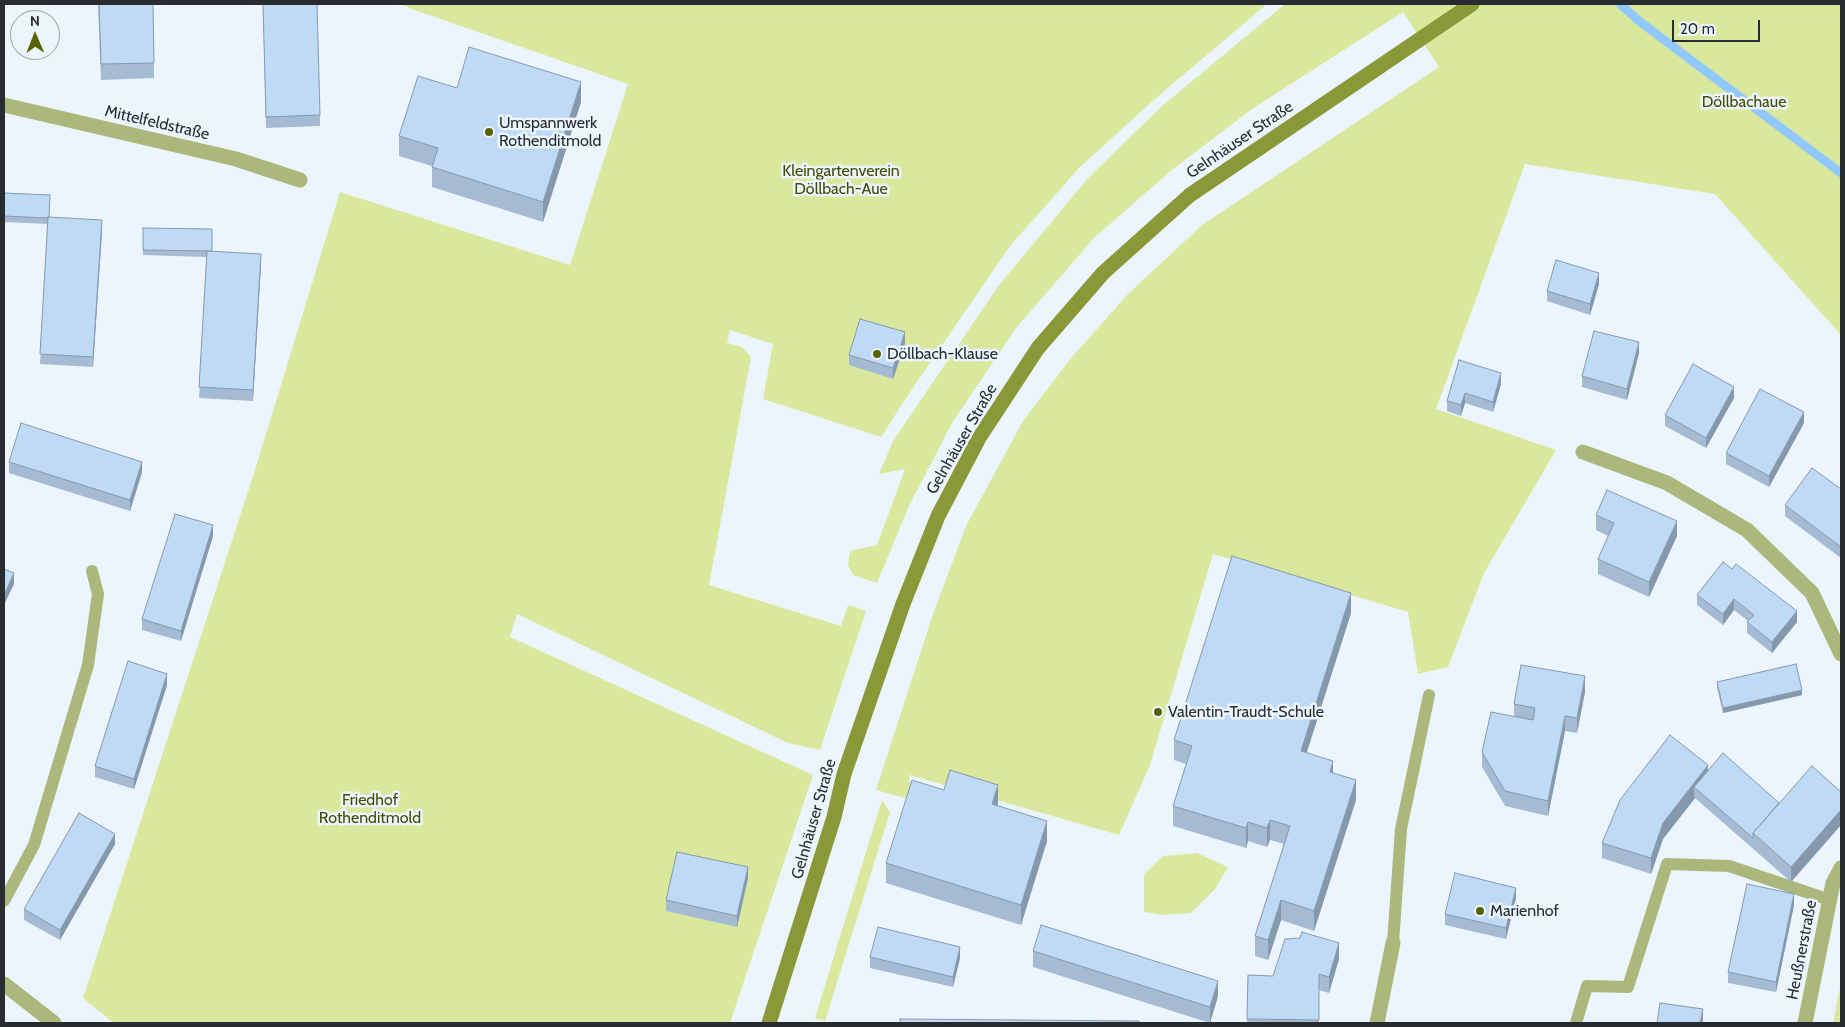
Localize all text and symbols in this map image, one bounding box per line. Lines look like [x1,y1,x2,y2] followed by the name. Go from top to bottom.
[10,10,60,60] north arrow
[1675,10,1762,42] scale bar
[30,12,40,30] text: N
[1680,20,1715,38] text: 20 m
[1702,92,1786,112] park label: Döllbachaue
[1183,97,1297,183] street label: Gelnhäuser Straße
[103,102,211,144] street label: Mittelfeldstraße
[499,113,601,151] place label: Umspannwerk Rothenditmold
[483,126,495,138] marker: Umspannwerk Rothenditmold
[782,161,900,199] park label: Kleingartenverein Döllbach-Aue
[887,344,998,364] place label: Döllbach-Klause
[871,348,883,360] marker: Döllbach-Klause
[923,380,1001,498] street label: Gelnhäuser Straße
[1168,702,1324,722] place label: Valentin-Traudt-Schule
[1152,706,1164,718] marker: Valentin-Traudt-Schule
[788,757,840,881] street label: Gelnhäuser Straße
[319,790,421,828] park label: Friedhof Rothenditmold
[1783,899,1821,1001] street label: Heußnerstraße
[1490,901,1559,921] place label: Marienhof
[1474,905,1486,917] marker: Marienhof

